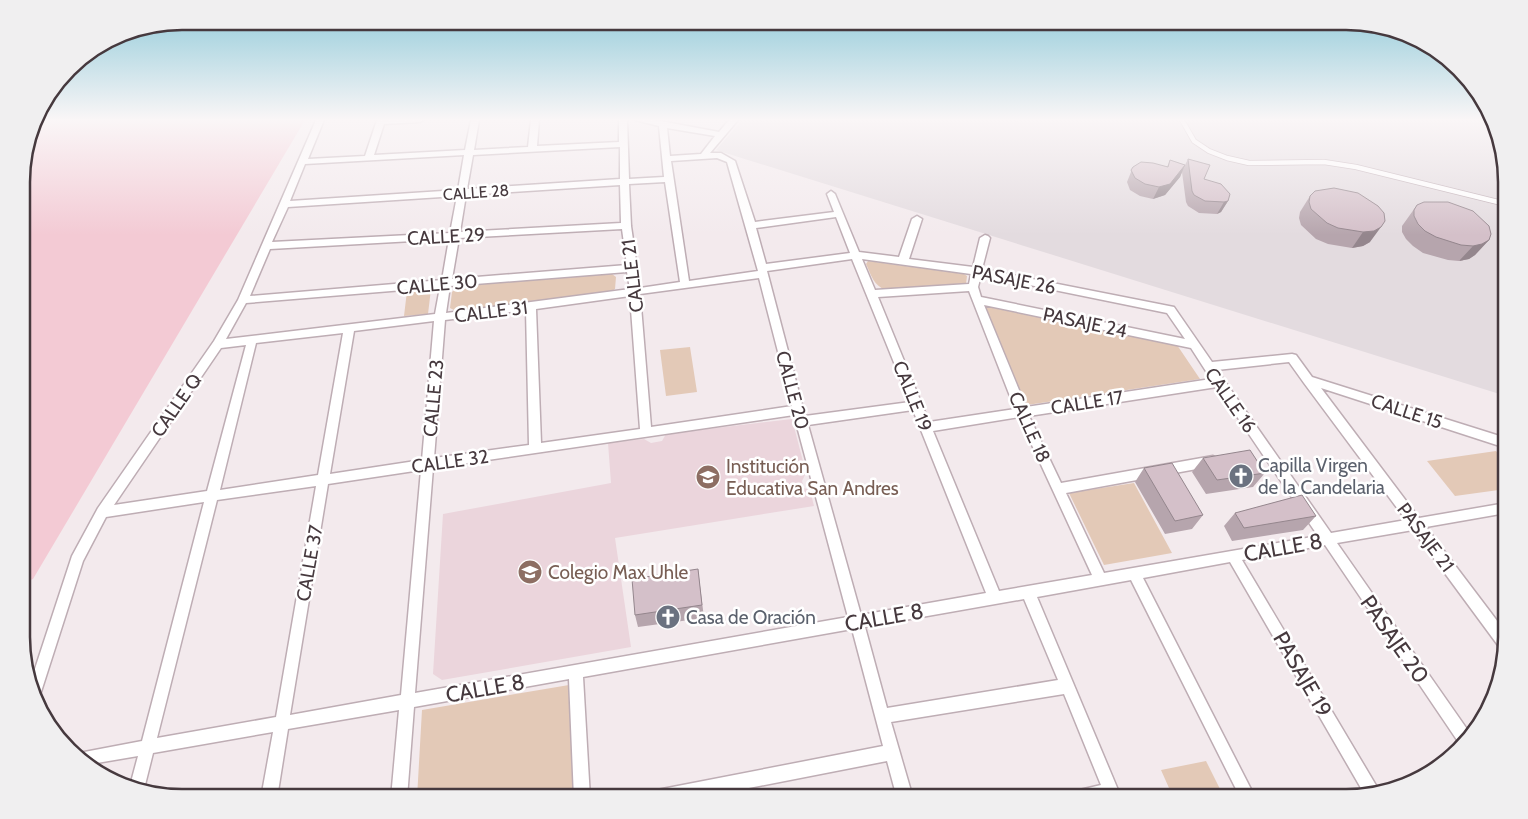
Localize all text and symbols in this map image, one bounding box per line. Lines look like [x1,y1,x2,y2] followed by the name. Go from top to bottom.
[442,181,510,204] street label: CALLE 28
[406,223,486,250] street label: CALLE 29
[617,238,648,314] street label: CALLE 21
[970,260,1058,299] street label: PASAJE 26
[396,270,478,299] street label: CALLE 30
[453,296,529,327] street label: CALLE 31
[1041,302,1129,343] street label: PASAJE 24
[771,348,814,432] street label: CALLE 20
[888,357,937,435] street label: CALLE 19
[419,358,448,438] street label: CALLE 23
[1200,363,1261,437] street label: CALLE 16
[146,369,206,441] street label: CALLE Q
[1049,385,1125,420] street label: CALLE 17
[1004,388,1055,466] street label: CALLE 18
[1368,389,1445,434] street label: CALLE 15
[410,445,490,478] street label: CALLE 32
[1258,454,1385,499] place label: Capilla Virgen de la Candelaria
[726,455,899,500] place label: Institución Educativa San Andres
[1228,463,1254,489] church icon: Capilla Virgen de la Candelaria
[695,464,721,490] school or university icon: Institución Educativa San Andres
[1392,498,1459,576] street label: PASAJE 21
[291,523,328,603] street label: CALLE 37
[1242,527,1325,568] street label: CALLE 8
[517,559,543,585] school or university icon: Colegio Max Uhle
[548,561,689,584] place label: Colegio Max Uhle
[1354,590,1435,689] street label: PASAJE 20
[843,597,926,638] street label: CALLE 8
[655,604,681,630] church icon: Casa de Oración
[686,606,816,629] place label: Casa de Oración
[1267,627,1338,722] street label: PASAJE 19
[444,668,527,709] street label: CALLE 8

